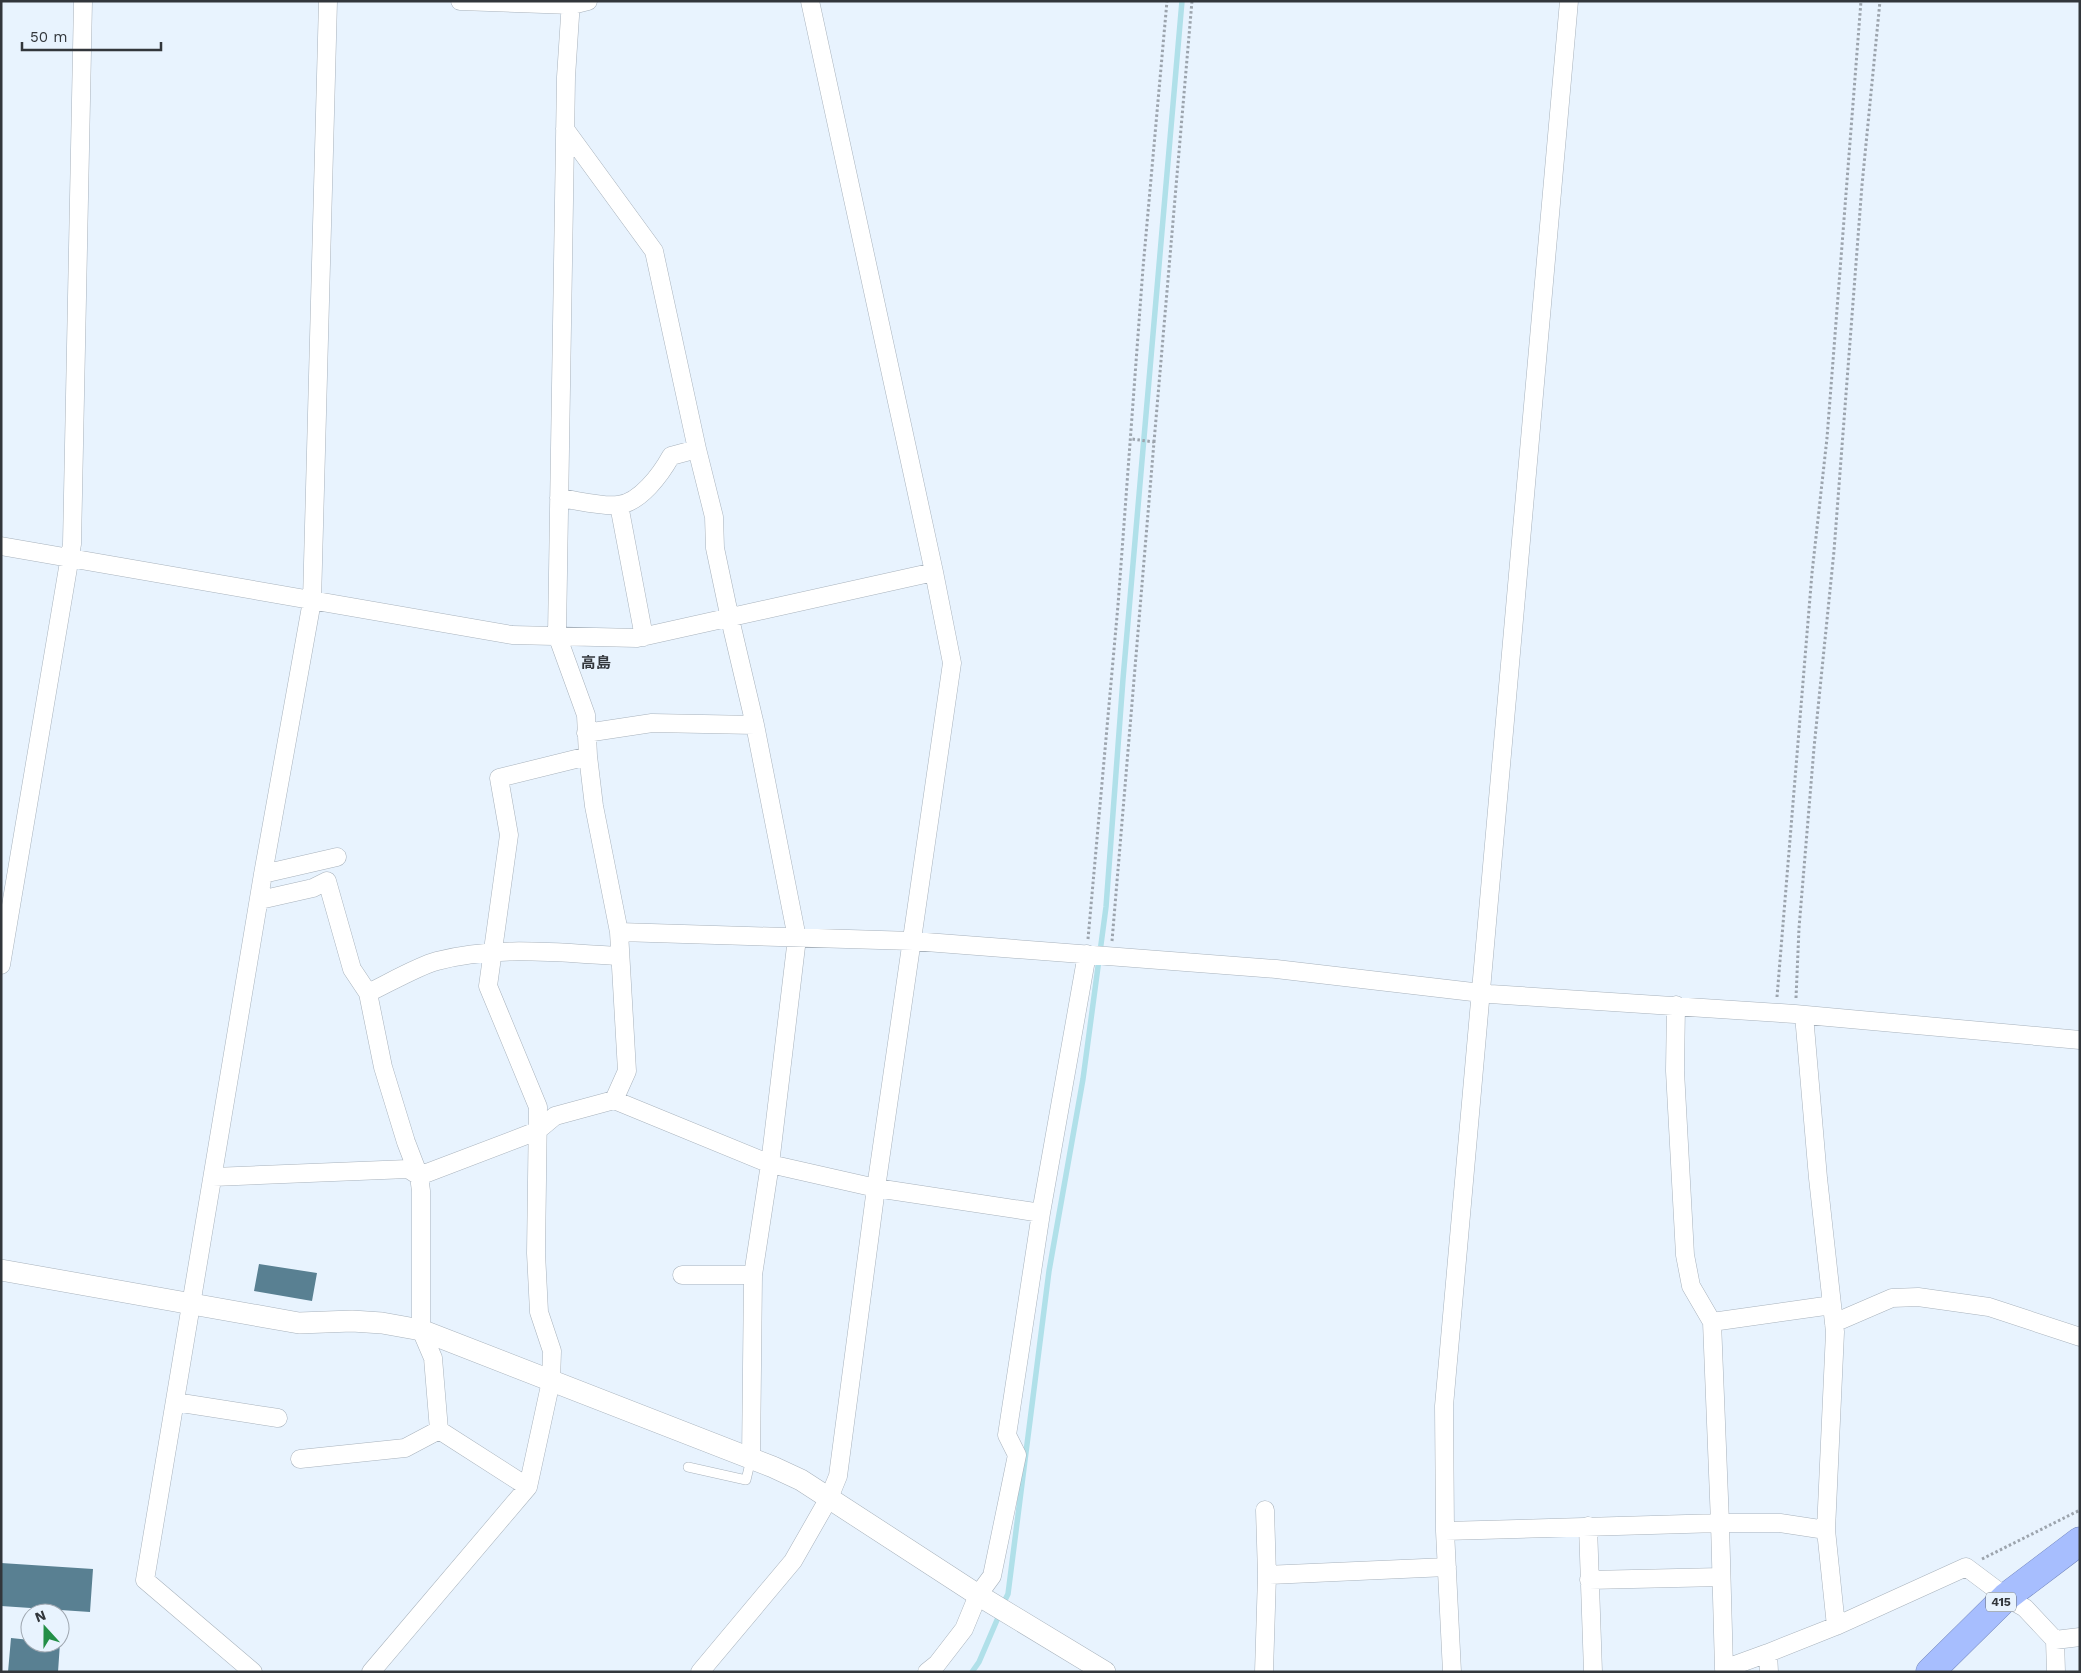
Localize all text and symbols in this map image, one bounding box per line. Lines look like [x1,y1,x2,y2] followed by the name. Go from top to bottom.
[22,20,161,52] scale bar
[30,28,67,46] text: 50 m
[581,654,611,672] district label: 高島
[1986,1592,2016,1611] road number: 415
[20,1603,70,1653] north arrow
[33,1607,48,1625] text: N

